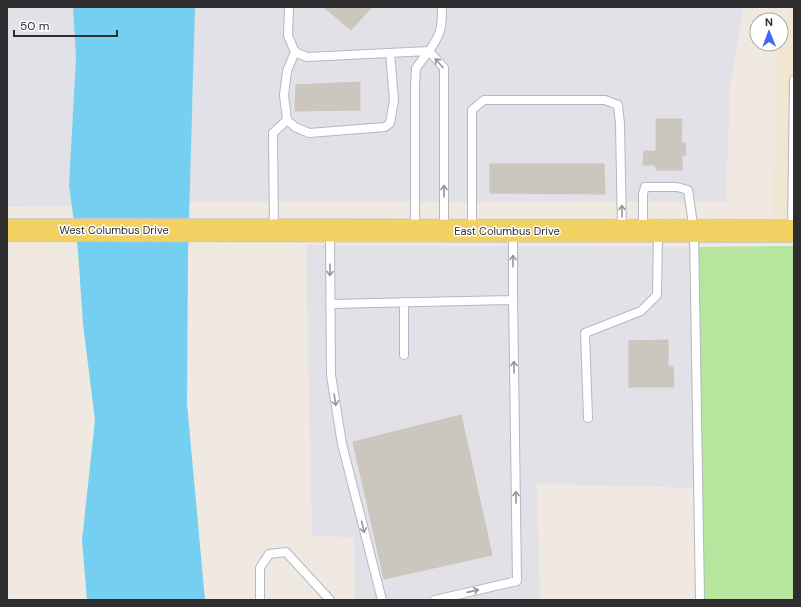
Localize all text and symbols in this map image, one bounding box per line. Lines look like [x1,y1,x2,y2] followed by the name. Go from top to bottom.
[14,12,117,38] scale bar
[749,12,789,52] north arrow
[765,15,773,29] text: N
[20,18,49,34] text: 50 m
[435,58,444,68] one-way arrow
[440,185,448,198] one-way arrow
[618,205,626,218] one-way arrow
[59,223,169,237] street label: West Columbus Drive
[454,224,560,238] street label: East Columbus Drive
[509,255,517,268] one-way arrow
[326,263,334,276] one-way arrow
[510,361,518,374] one-way arrow
[331,393,339,406] one-way arrow
[512,491,520,504] one-way arrow
[360,520,368,533] one-way arrow
[466,587,479,595] one-way arrow

